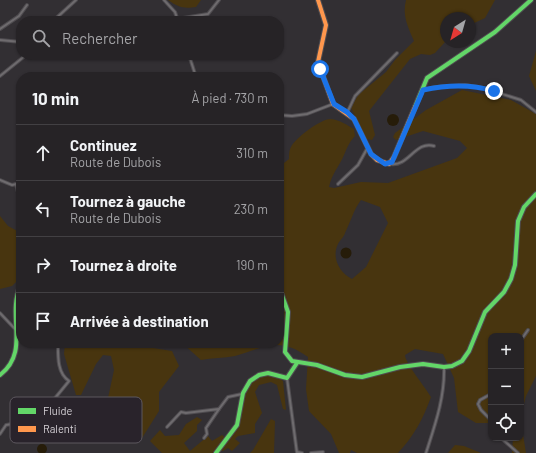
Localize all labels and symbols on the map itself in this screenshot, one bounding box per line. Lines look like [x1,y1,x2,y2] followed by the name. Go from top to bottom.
[440,12,476,48] north arrow
[311,60,329,78] route start
[485,82,503,100] route end
[10,397,142,443] legend
[43,404,72,417] text: Fluide
[43,422,77,435] text: Ralenti

